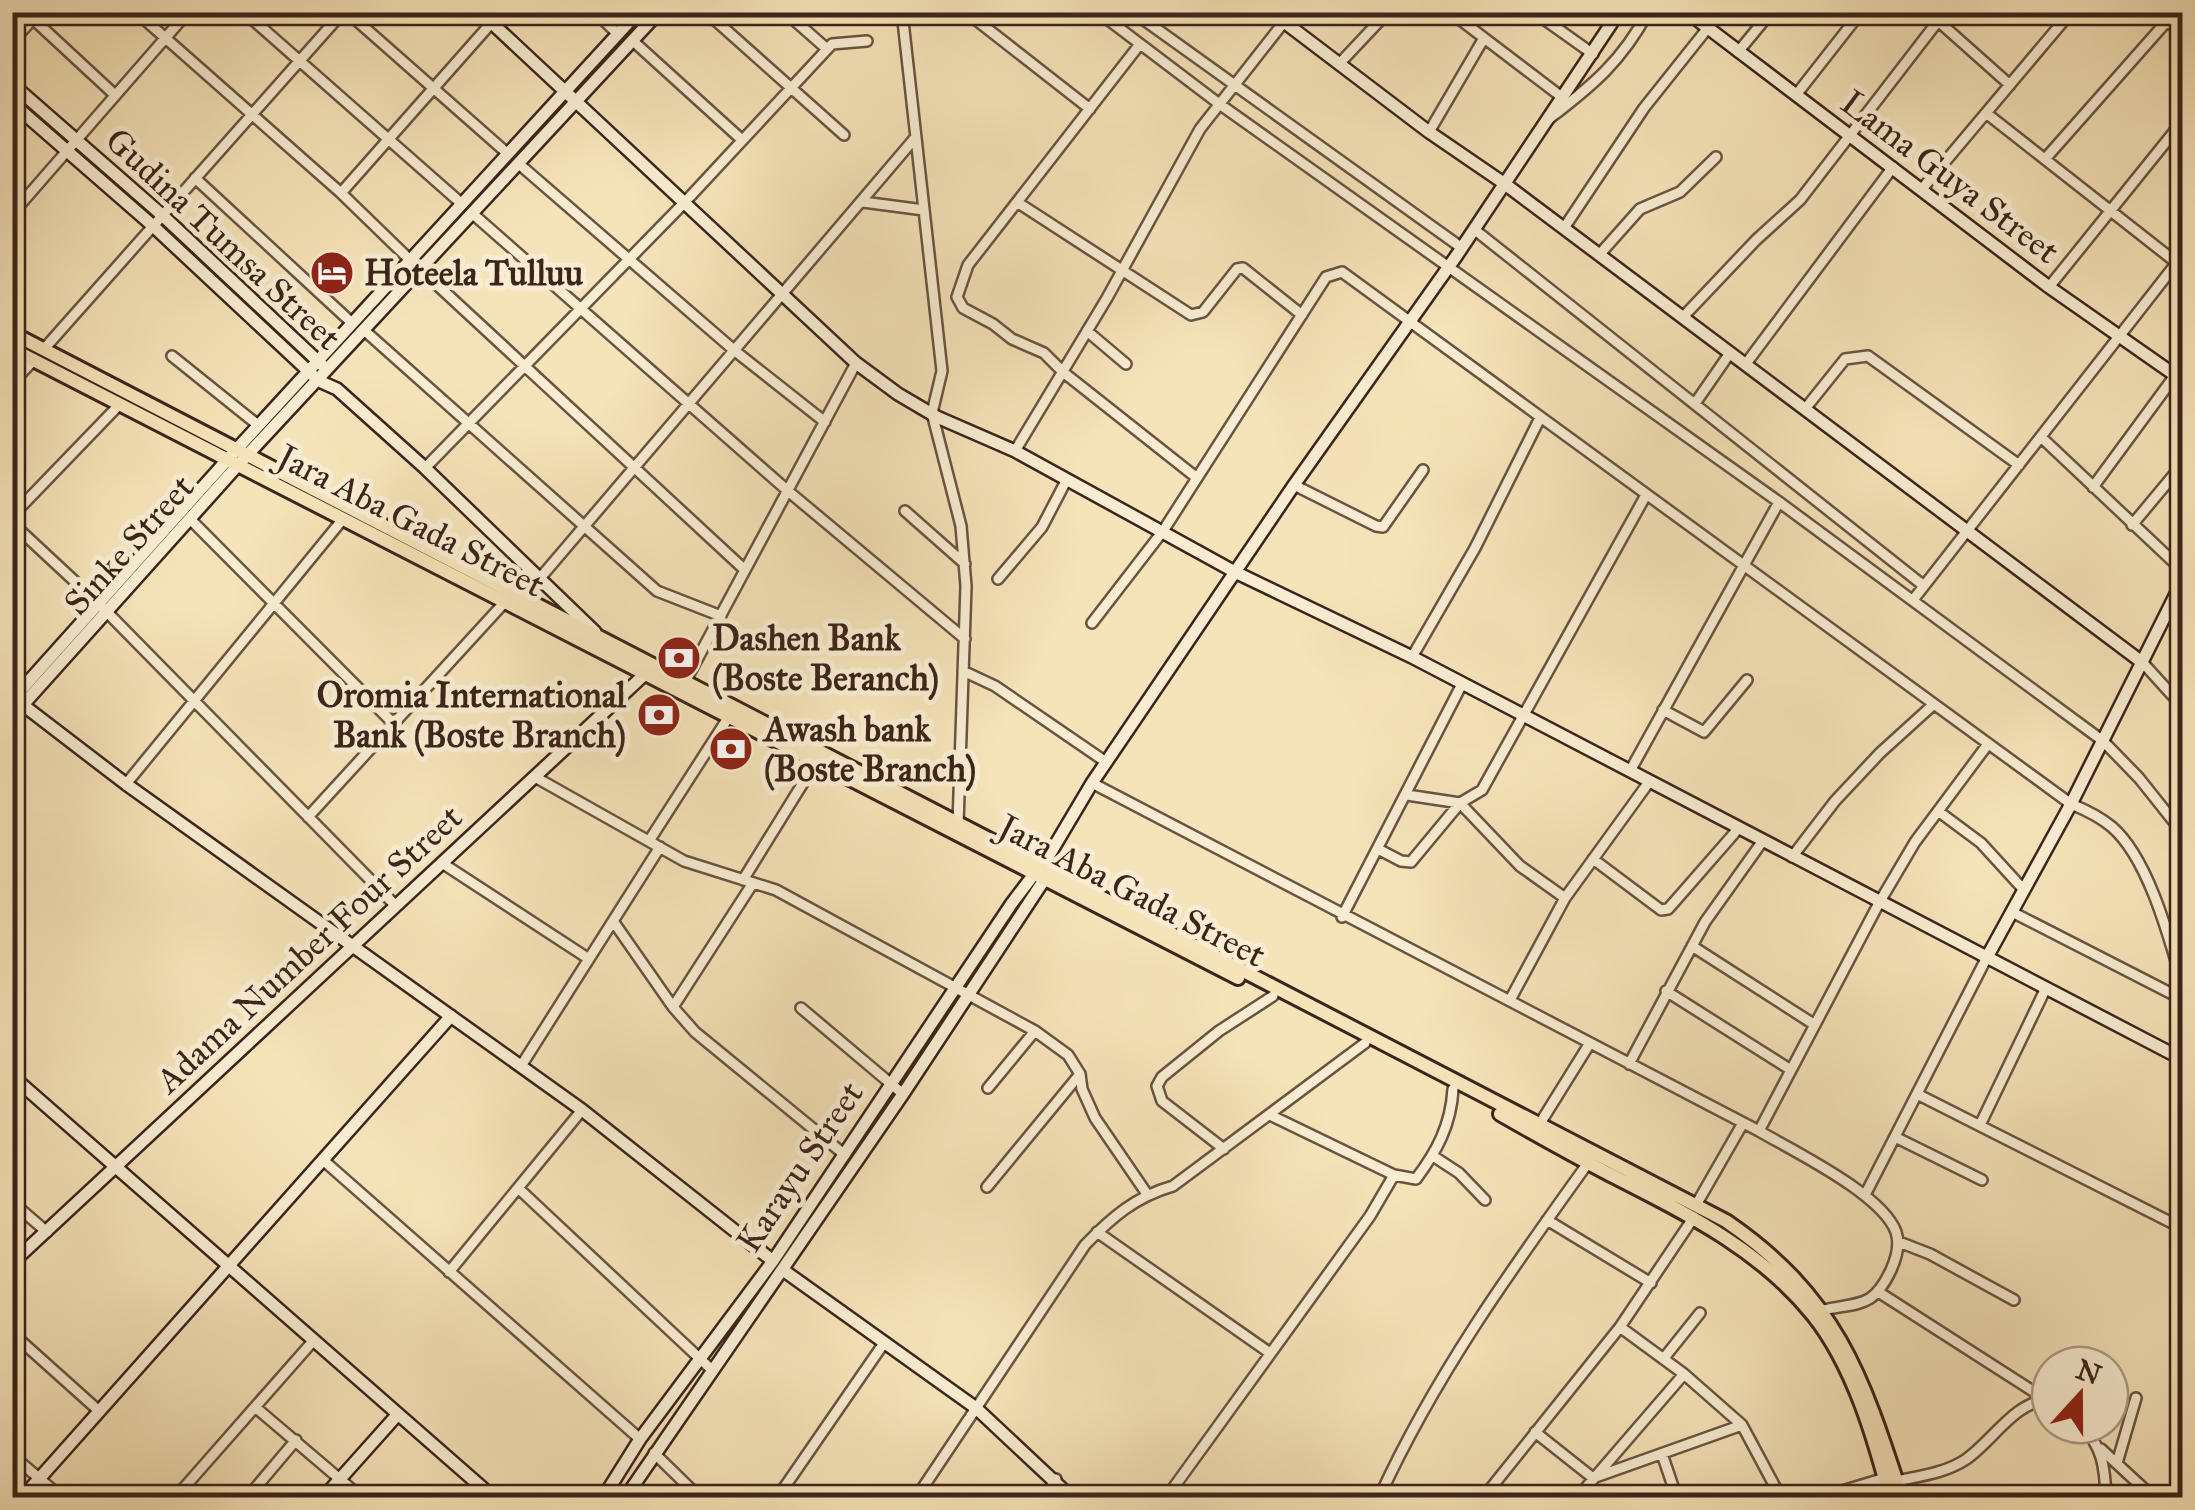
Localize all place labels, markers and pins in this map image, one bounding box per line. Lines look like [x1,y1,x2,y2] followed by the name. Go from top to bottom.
[309,250,355,296] hotel icon: Hoteela Tulluu
[364,252,584,295] place label: Hoteela Tulluu
[712,617,939,701] place label: Dashen Bank (Boste Beranch)
[656,635,702,681] bank icon: Dashen Bank (Boste Beranch)
[317,674,627,758] place label: Oromia International Bank (Boste Branch)
[636,692,682,738] bank icon: Oromia International Bank (Boste Branch)
[762,708,976,792] place label: Awash bank (Boste Branch)
[708,726,754,772] bank icon: Awash bank (Boste Branch)

